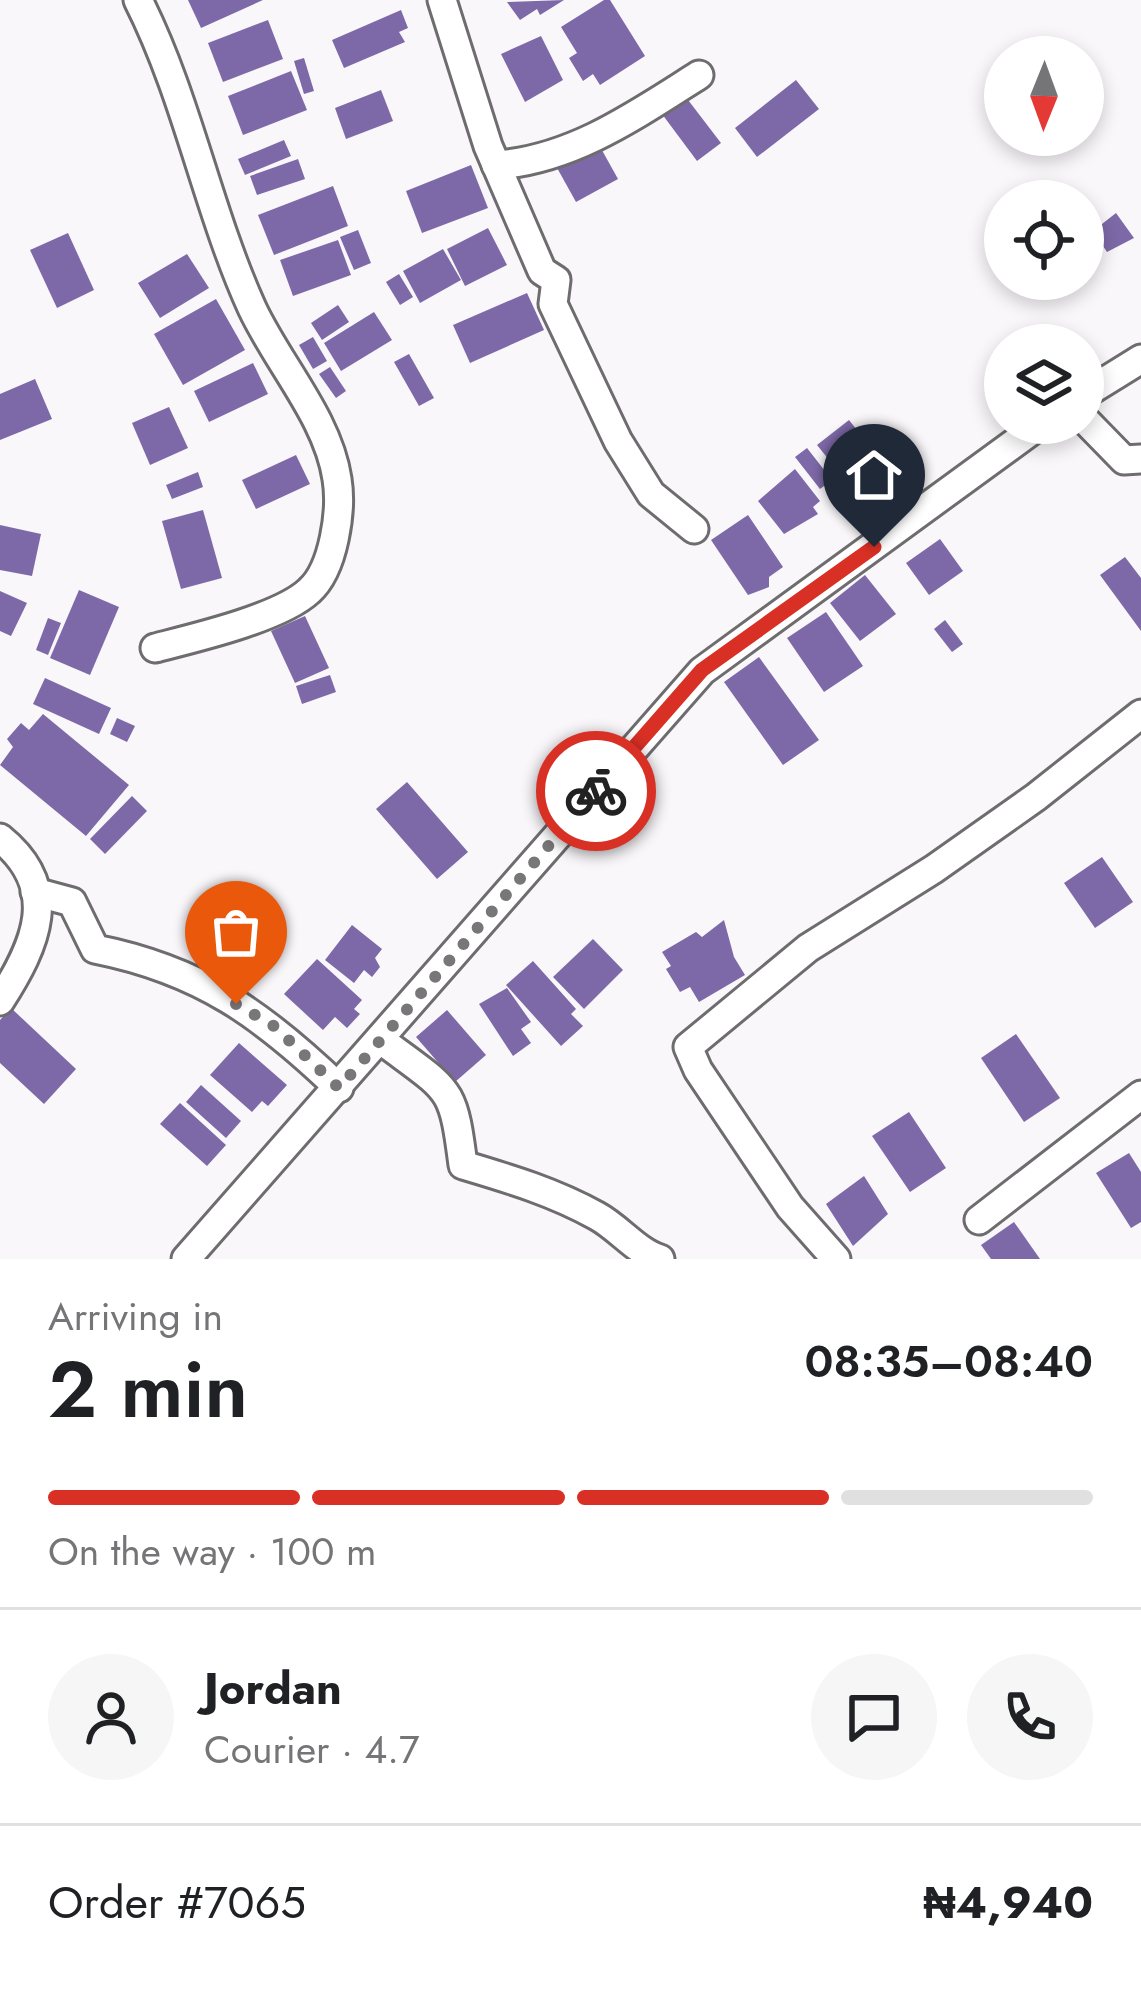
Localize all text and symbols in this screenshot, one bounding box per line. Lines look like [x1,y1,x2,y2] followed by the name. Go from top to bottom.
[984,36,1104,156] north arrow
[984,36,1104,444] map controls
[984,180,1104,300] button: locate
[984,324,1104,444] button: layers
[823,424,925,547] pin
[841,442,907,508] icon: home
[536,731,656,851] courier
[563,758,629,824] icon: bike
[185,881,287,1004] pin
[203,899,269,965] icon: bag
[48,1288,223,1345] text: Arriving in
[804,1329,1093,1394] text: 08:35–08:40
[48,1334,248,1446] text: 2 min
[48,1523,376,1580] text: On the way · 100 m
[48,1654,174,1780] button: person
[811,1654,937,1780] button: chat
[967,1654,1093,1780] button: phone
[204,1656,342,1721] text: Jordan
[204,1721,419,1778] text: Courier · 4.7
[48,1870,306,1935] text: Order #7065
[923,1870,1093,1935] text: ₦4,940

